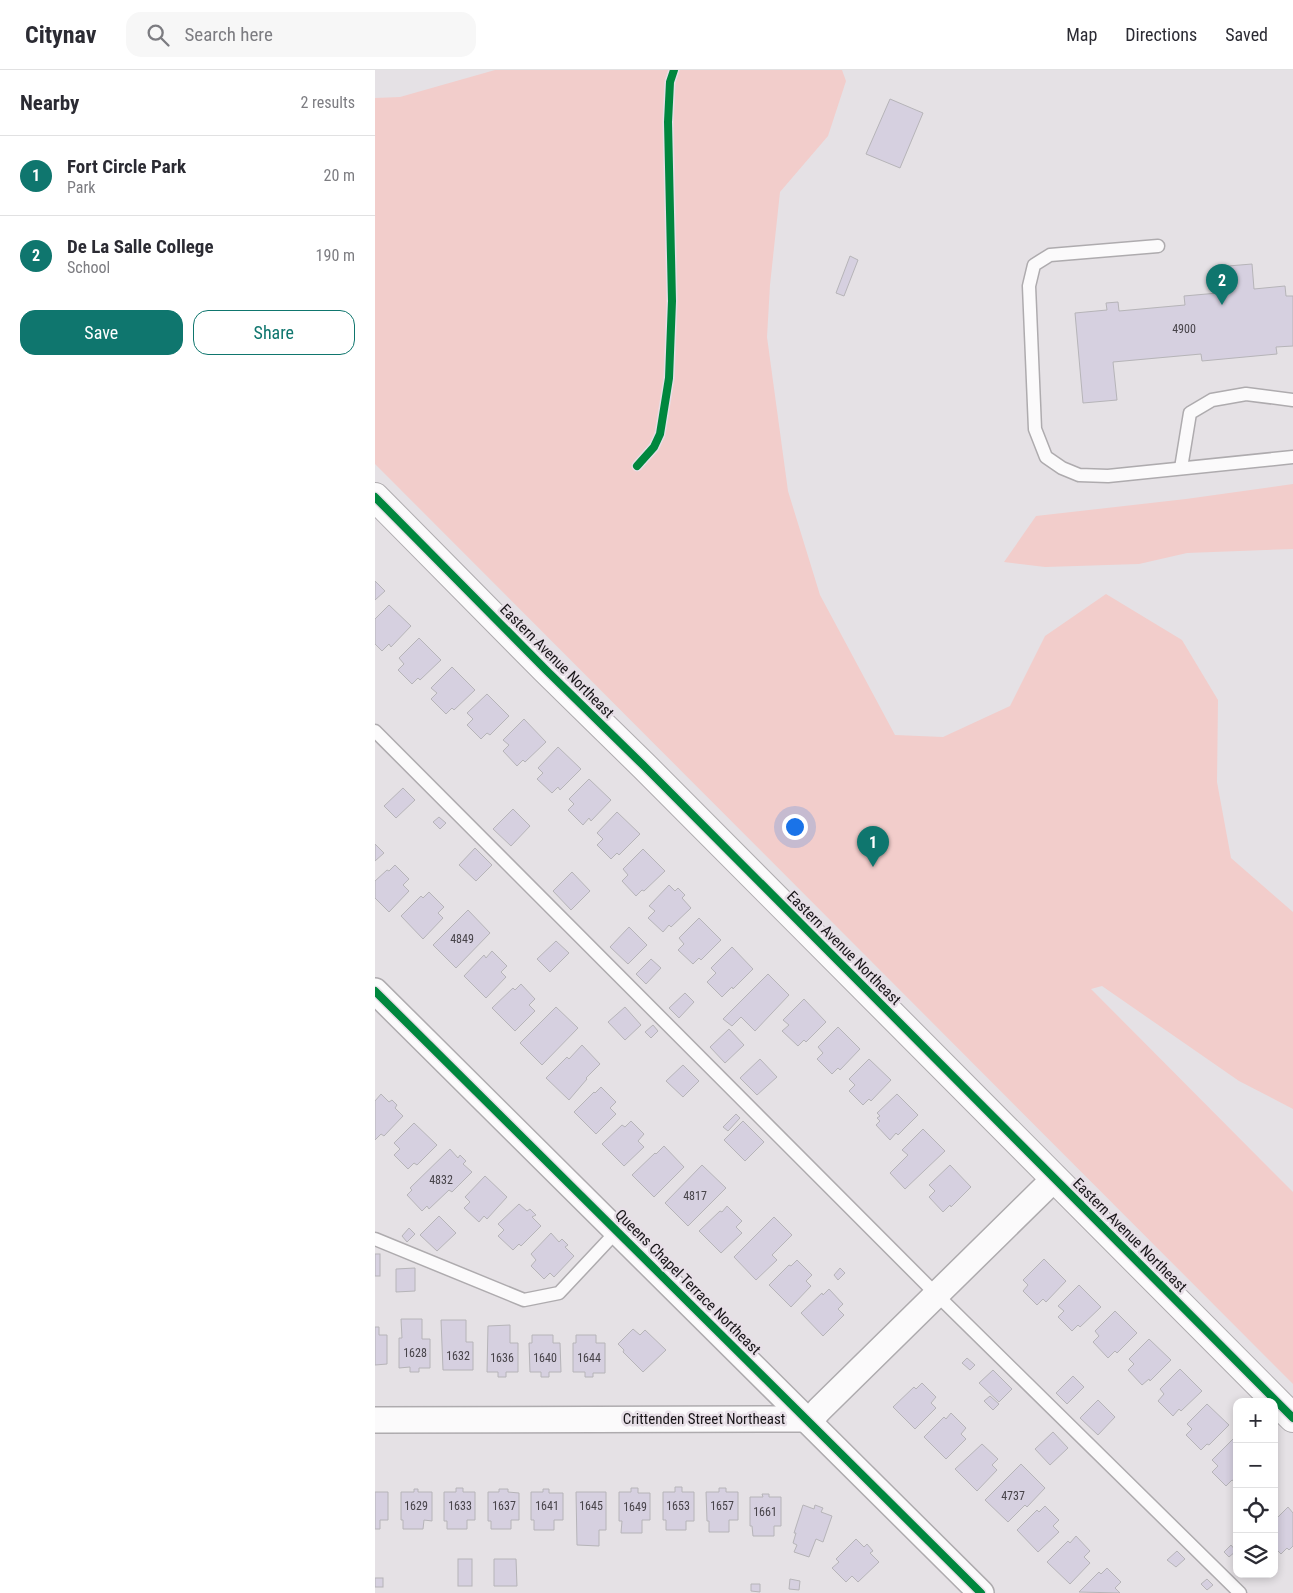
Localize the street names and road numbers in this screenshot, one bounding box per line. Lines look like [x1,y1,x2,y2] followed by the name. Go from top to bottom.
[496,600,618,722] street label: Eastern Avenue Northeast
[783,887,905,1009] street label: Eastern Avenue Northeast
[1069,1174,1191,1296] street label: Eastern Avenue Northeast
[612,1206,764,1358] street label: Queens Chapel Terrace Northeast
[623,1410,785,1428] street label: Crittenden Street Northeast

